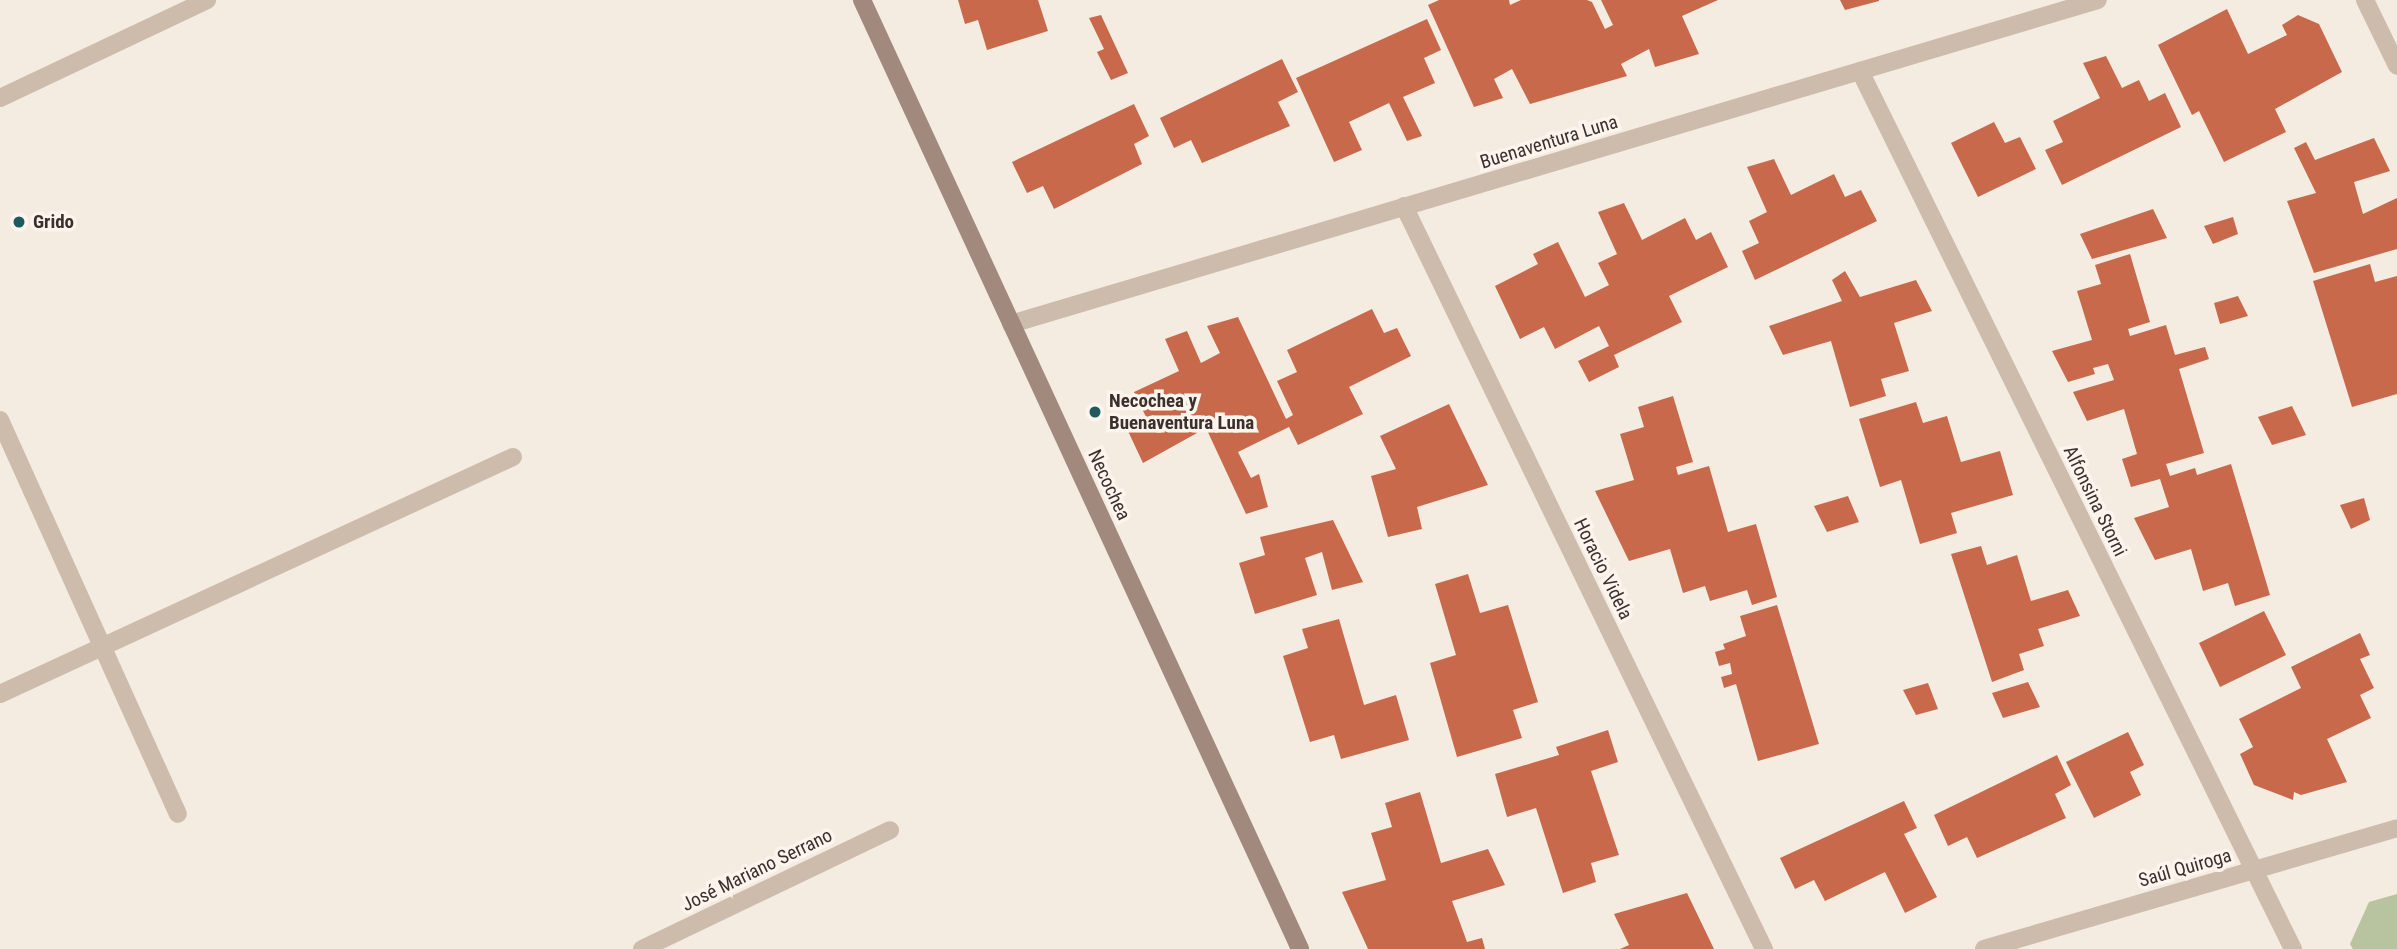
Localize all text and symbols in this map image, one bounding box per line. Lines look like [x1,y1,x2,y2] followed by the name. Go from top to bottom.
[1478,110,1620,174] street label: Buenaventura Luna
[33,211,74,233] place label: Grido
[11,214,27,230] marker: Grido
[1109,390,1254,434] place label: Necochea y Buenaventura Luna
[1087,404,1103,420] marker: Necochea y Buenaventura Luna
[2058,442,2132,560] street label: Alfonsina Storni
[1083,446,1135,524] street label: Necochea
[1569,515,1637,623] street label: Horacio Videla
[678,824,836,916] street label: José Mariano Serrano
[2136,844,2234,892] street label: Saúl Quiroga

